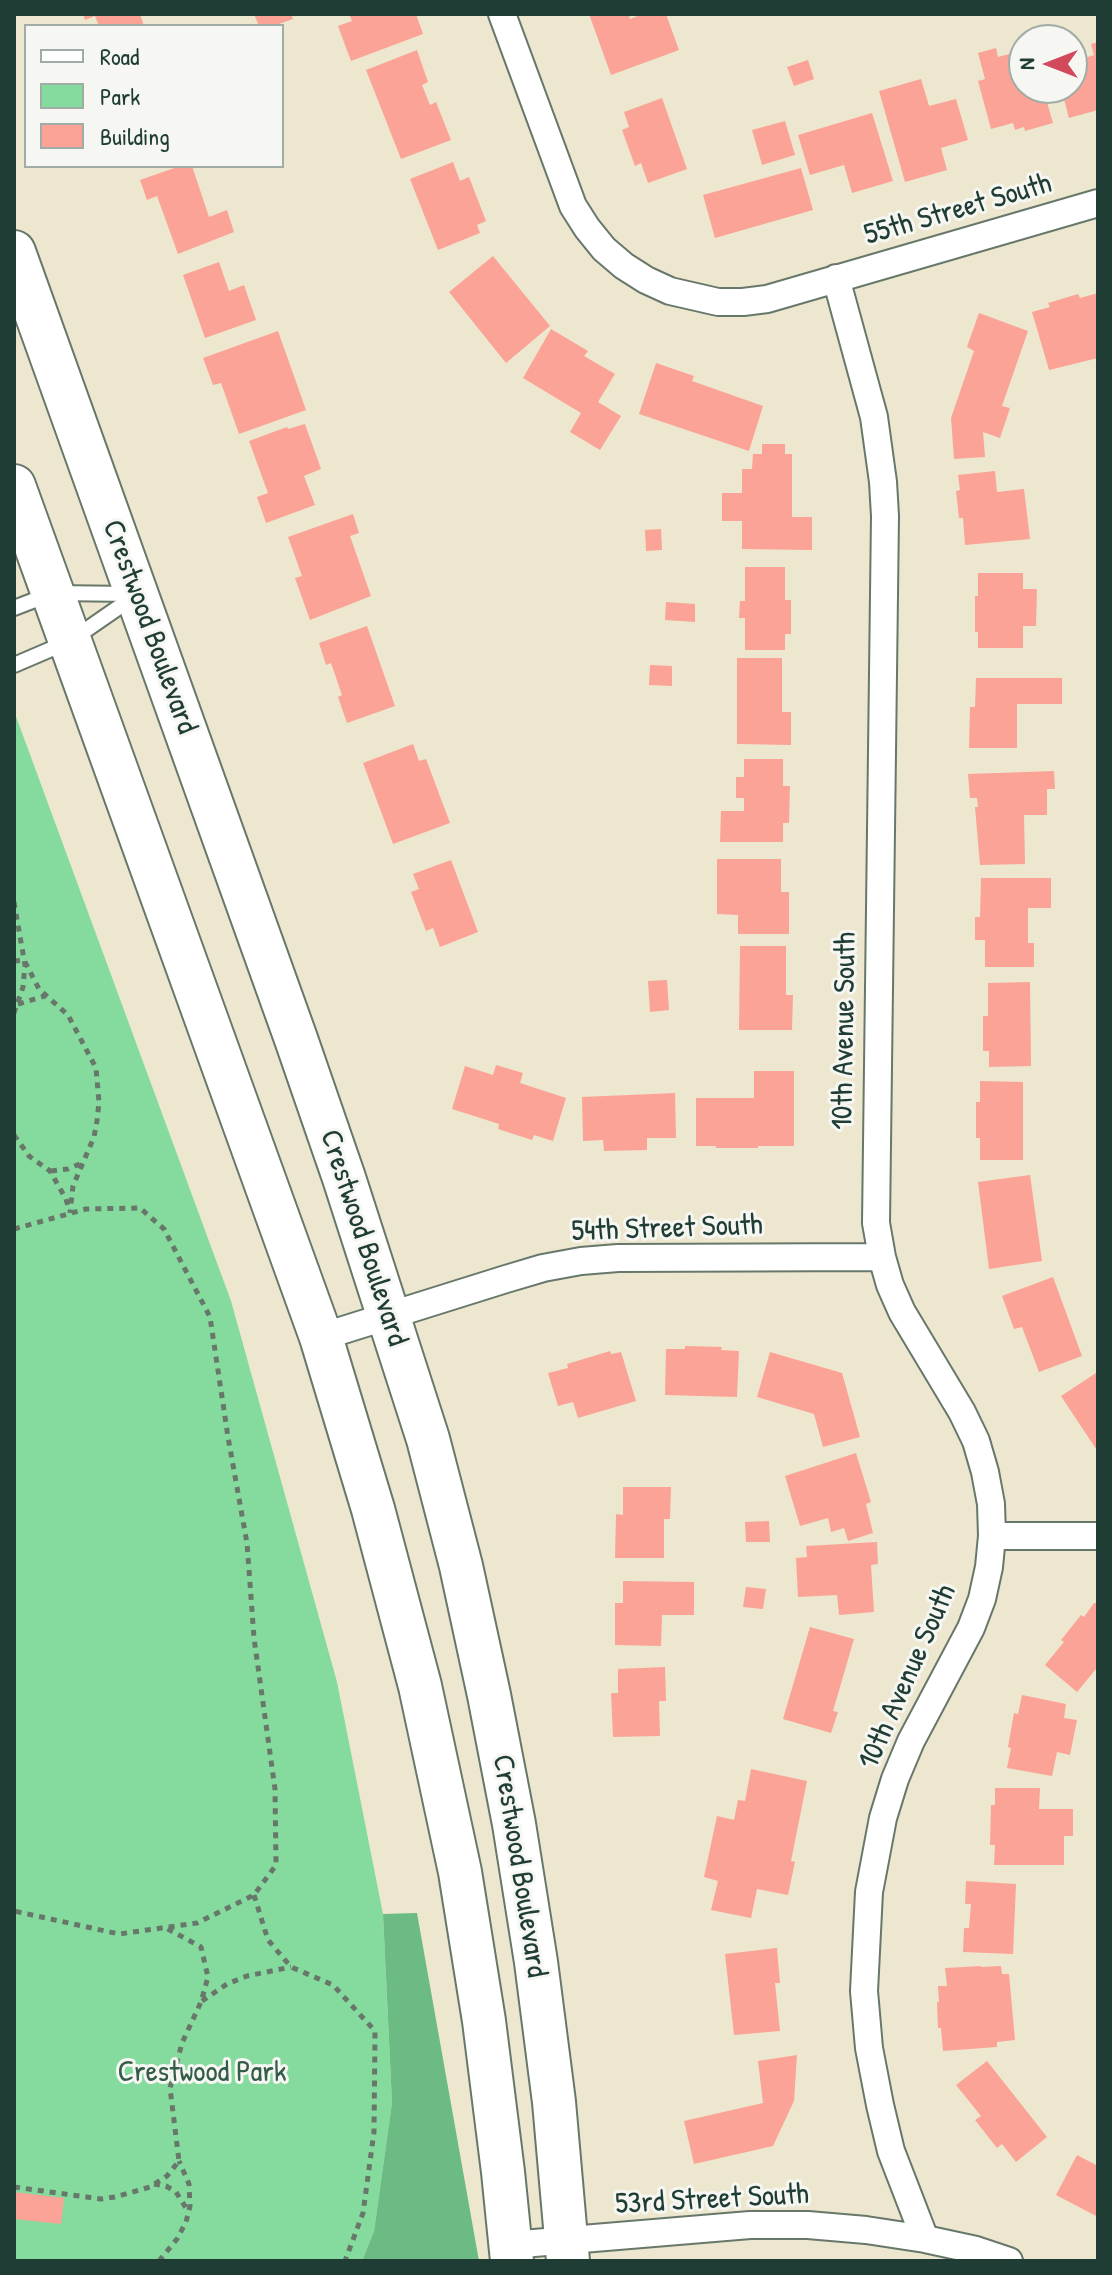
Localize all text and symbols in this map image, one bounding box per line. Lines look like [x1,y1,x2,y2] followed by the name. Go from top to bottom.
[24,24,284,168] legend
[1008,24,1088,104] north arrow
[100,40,139,72] text: Road
[1011,58,1041,70] text: N
[100,80,140,112] text: Park
[100,120,170,152] text: Building
[860,166,1056,254] street label: 55th Street South
[94,515,204,739] street label: Crestwood Boulevard
[825,932,865,1130] street label: 10th Avenue South
[311,1126,415,1350] street label: Crestwood Boulevard
[571,1208,763,1250] street label: 54th Street South
[851,1579,965,1775] street label: 10th Avenue South
[484,1752,554,1980] street label: Crestwood Boulevard
[118,2055,286,2091] park label: Crestwood Park
[614,2177,810,2223] street label: 53rd Street South

